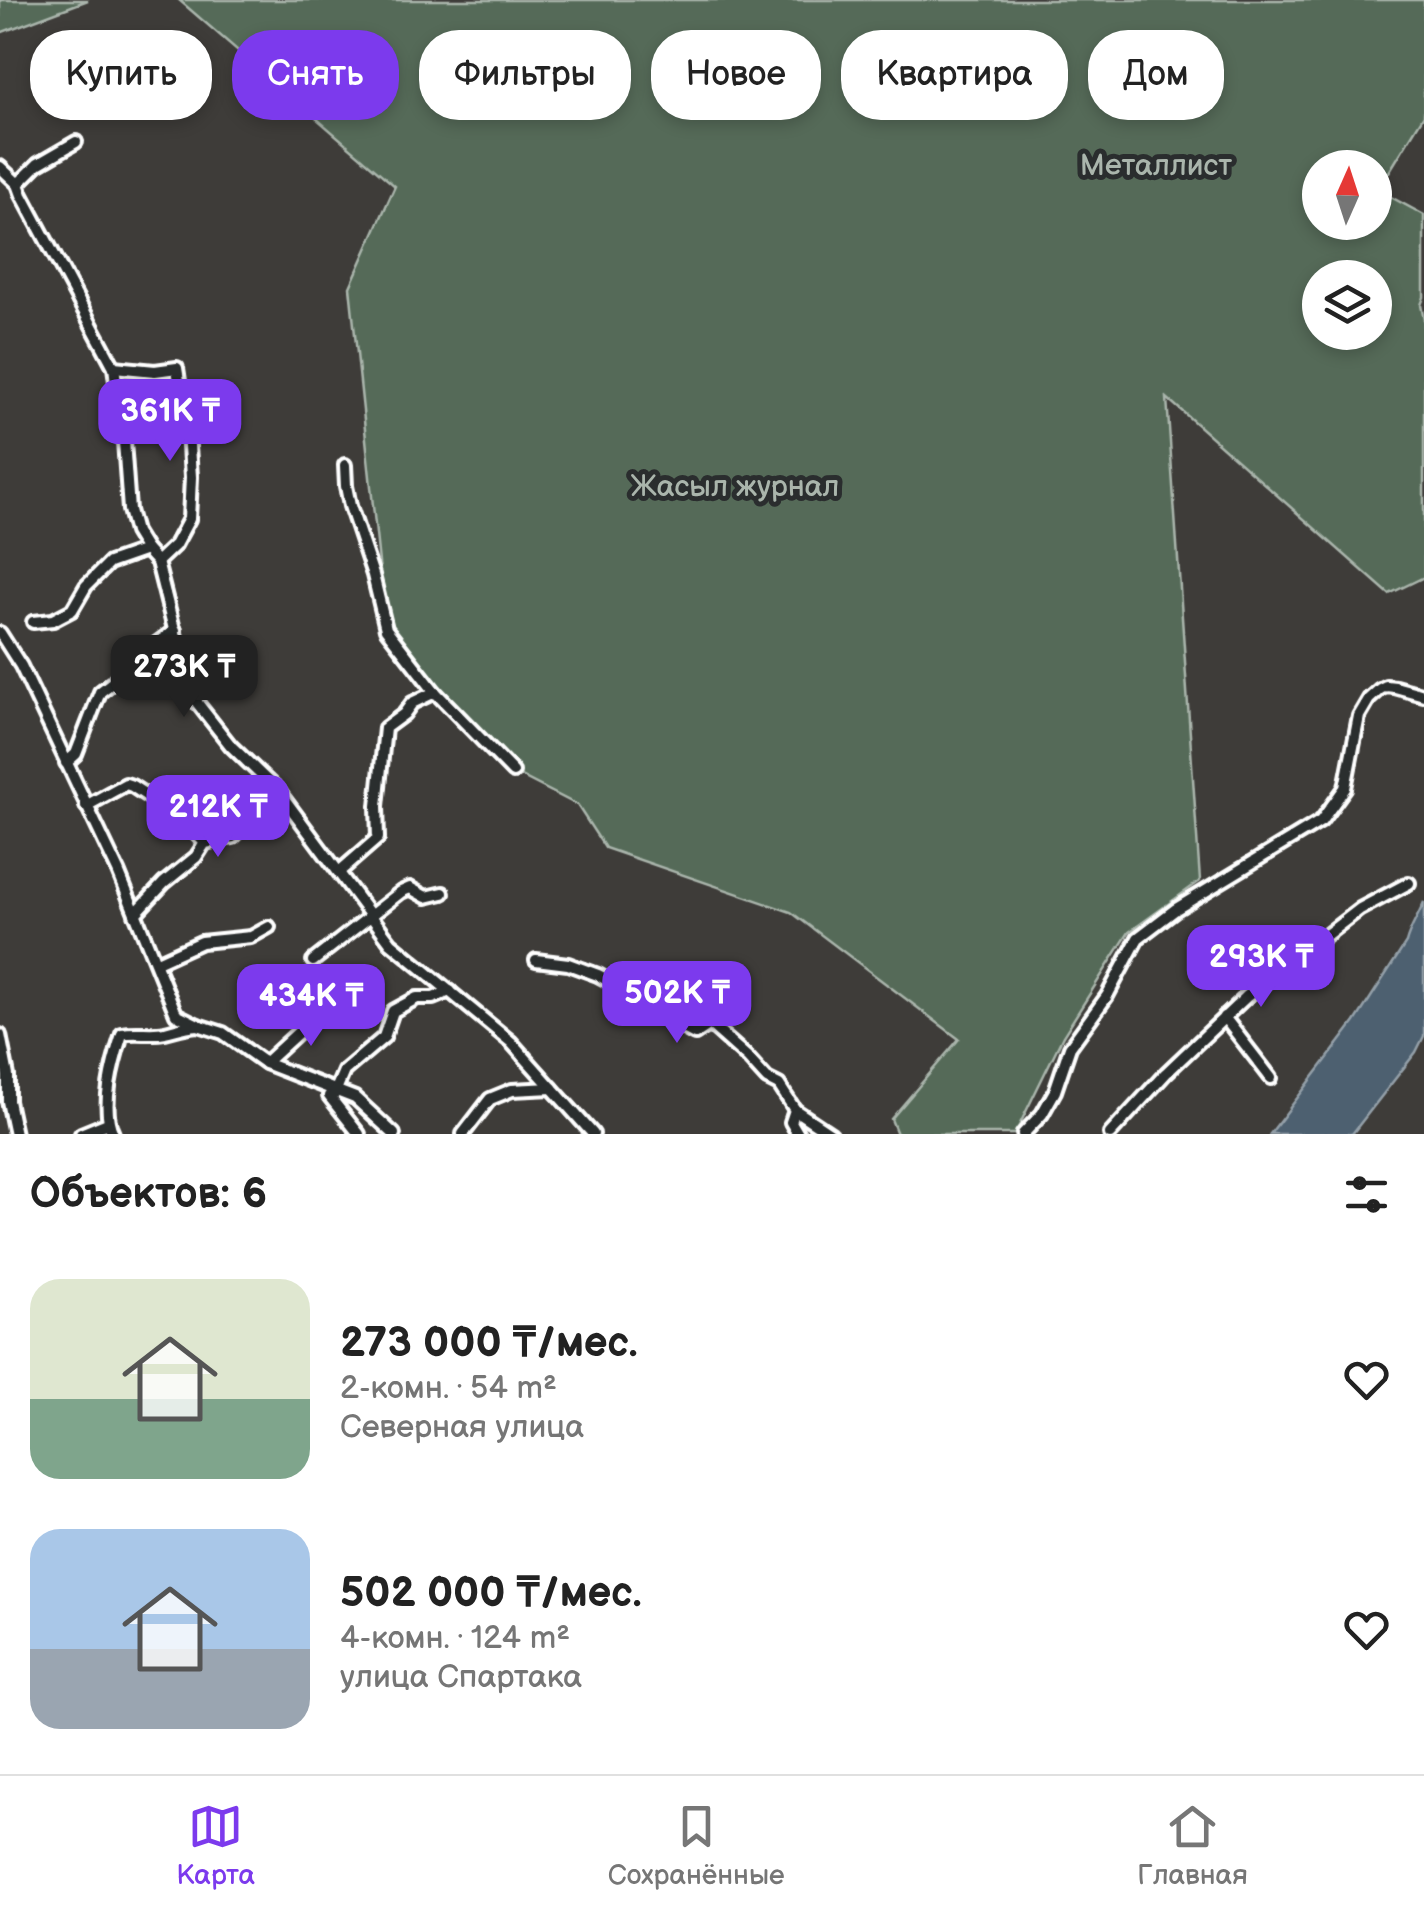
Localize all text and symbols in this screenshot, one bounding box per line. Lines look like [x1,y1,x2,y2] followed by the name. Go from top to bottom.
[30,30,212,120] chip: Купить
[232,30,399,120] chip: Снять
[419,30,631,120] chip: Фильтры
[651,30,821,120] chip: Новое
[841,30,1068,120] chip: Квартира
[1088,30,1224,120] chip: Дом
[1080,148,1232,184] park label: Металлист
[1302,150,1392,240] north arrow
[1302,150,1392,350] map controls
[1302,260,1392,350] button: layers
[89,379,251,464] pin: 361K ₸
[120,392,220,431] text: 361K ₸
[631,469,839,505] park label: Жасыл журнал
[103,635,265,720] pin: 273K ₸
[133,648,235,687] text: 273K ₸
[137,775,299,860] pin: 212K ₸
[168,788,268,827] text: 212K ₸
[1180,925,1342,1010] pin: 293K ₸
[1209,938,1313,977] text: 293K ₸
[596,961,758,1046] pin: 502K ₸
[230,964,392,1049] pin: 434K ₸
[624,974,730,1013] text: 502K ₸
[259,977,363,1016] text: 434K ₸
[1339,1167,1394,1222] icon: filters
[30,1169,267,1220] text: Объектов: 6
[340,1318,638,1369] text: 273 000 ₸/мес.
[110,1319,230,1439] icon: home
[1339,1352,1394,1407] icon: heart
[340,1369,557,1408] text: 2-комн. · 54 m²
[340,1408,584,1447] text: Северная улица
[340,1568,642,1619] text: 502 000 ₸/мес.
[110,1569,230,1689] icon: home
[1339,1602,1394,1657] icon: heart
[340,1619,570,1658] text: 4-комн. · 124 m²
[340,1658,582,1697] text: улица Спартака
[176,1799,255,1892] tab: Карта
[608,1799,785,1892] tab: Сохранённые
[1137,1799,1248,1892] tab: Главная

